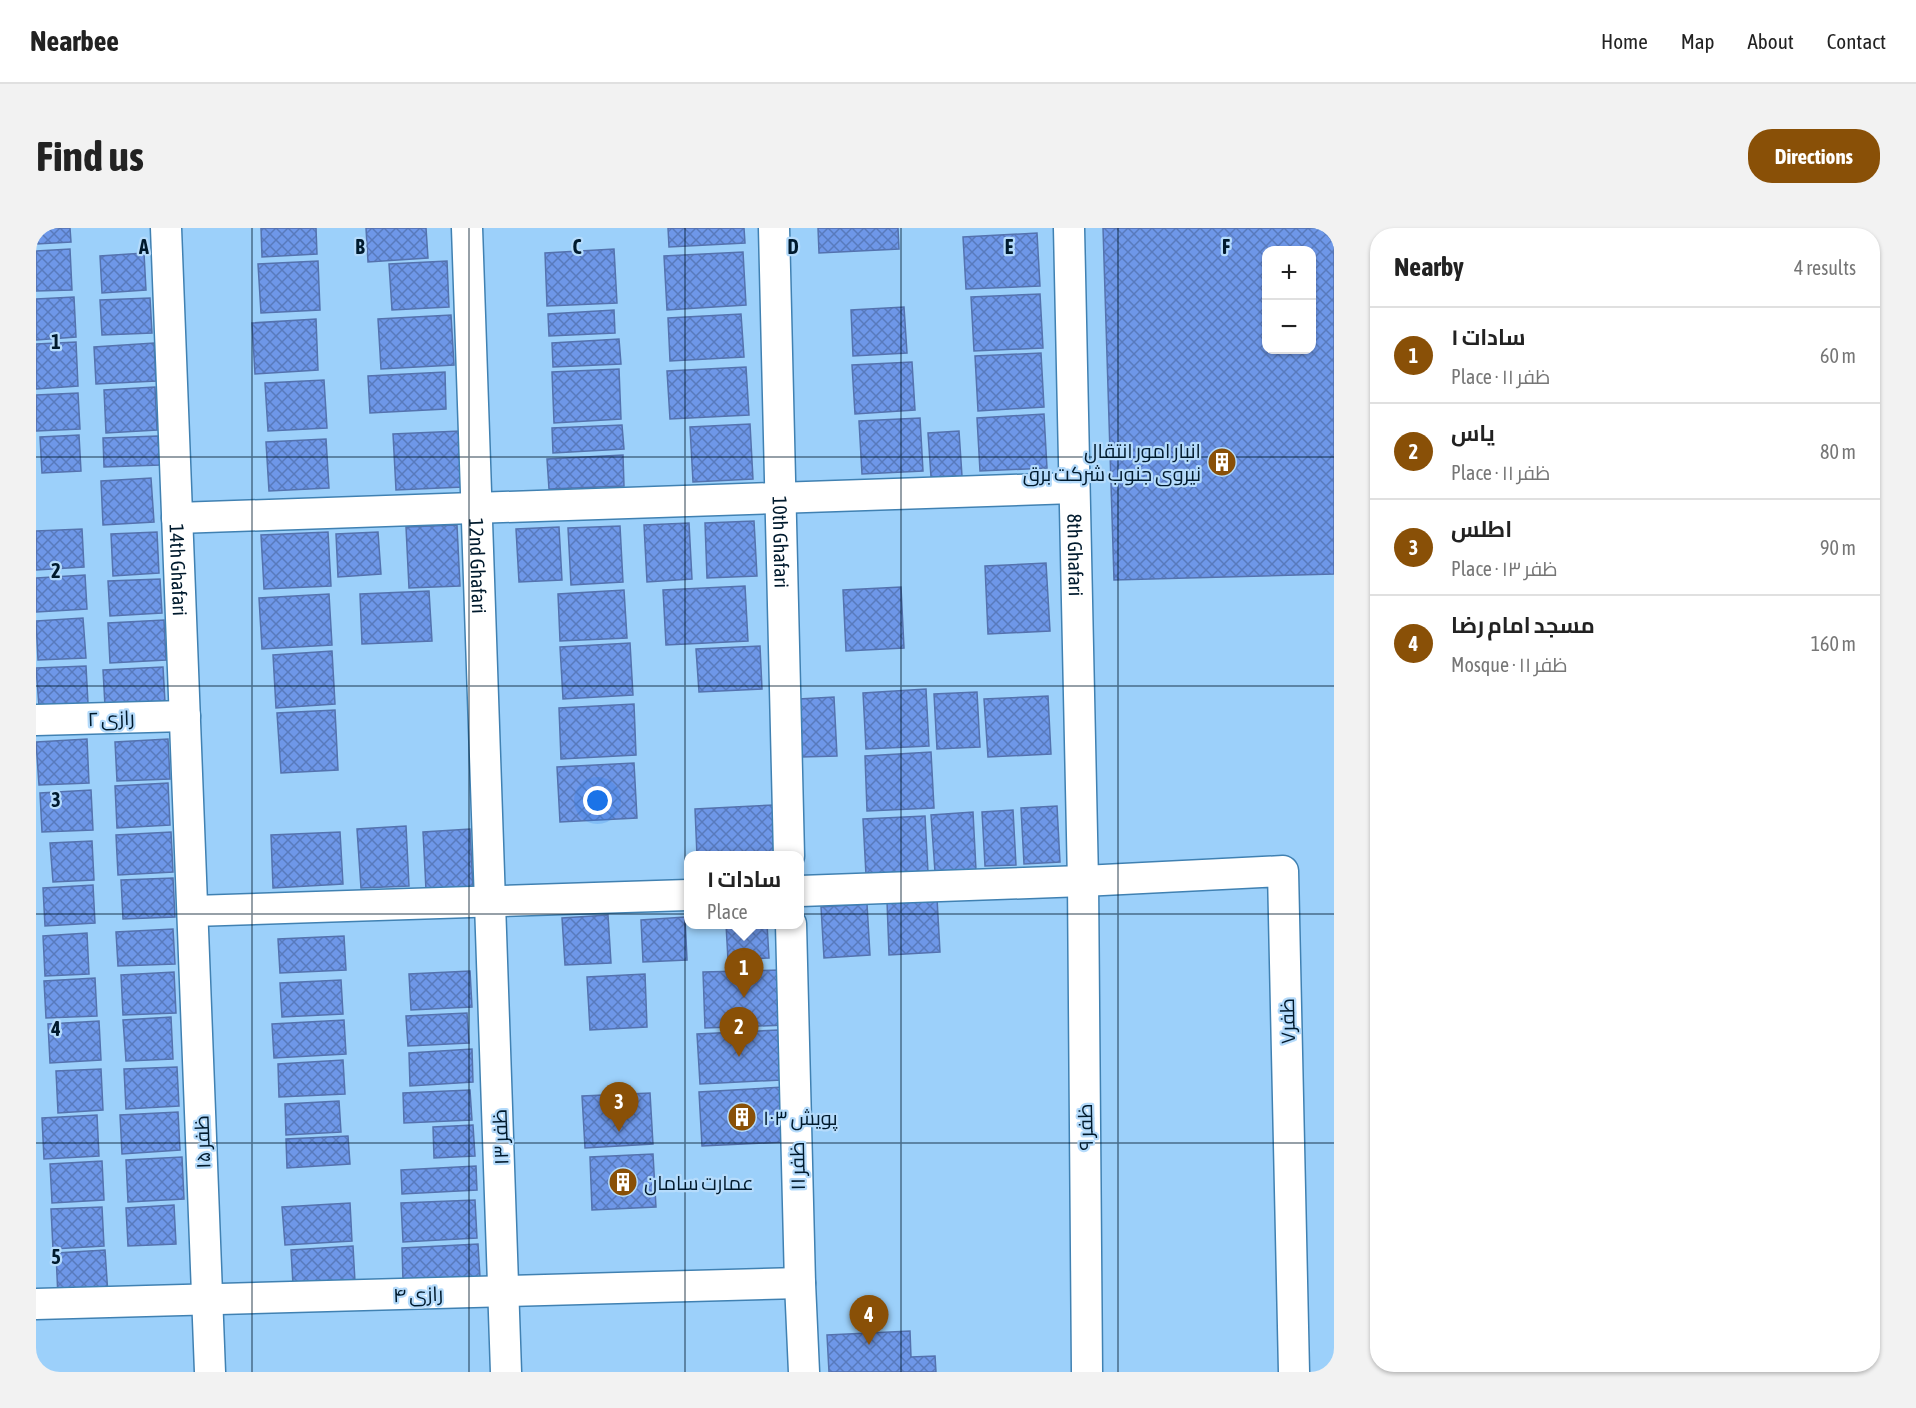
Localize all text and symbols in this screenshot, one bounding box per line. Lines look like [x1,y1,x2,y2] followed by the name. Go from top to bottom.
[30,25,119,57] text: Nearbee
[1601,29,1648,53] text: Home
[1681,29,1715,53] text: Map
[1748,29,1794,53] text: About
[1827,29,1886,53] text: Contact
[1748,129,1880,183] button: Directions
[36,132,144,180] text: Find us
[138,235,149,258] text: A
[355,235,365,258] text: B
[573,235,582,258] text: C
[787,235,799,258] text: D
[1005,235,1014,258] text: E
[1222,235,1230,258] text: F
[1262,246,1316,354] map controls
[1262,246,1316,300] button: +
[1394,252,1464,282] text: Nearby
[1794,256,1856,279] text: 4 results
[1262,300,1316,354] button: −
[1451,324,1525,350] text: سادات ۱
[51,330,61,353] text: 1
[1409,344,1418,367] text: 1
[1820,344,1856,367] text: 60 m
[1451,365,1550,388] text: Place · ظفر ۱۱
[1451,420,1495,446] text: یاس
[1023,439,1201,487] place label: انبار امور انتقال نیروی جنوب شرکت برق
[1409,440,1418,463] text: 2
[1820,440,1856,463] text: 80 m
[1206,446,1238,478] building icon: انبار امور انتقال نیروی جنوب شرکت برق
[1451,461,1550,484] text: Place · ظفر ۱۱
[769,496,794,588] street label: 10th Ghafari
[1064,513,1088,596] street label: 8th Ghafari
[1451,516,1512,542] text: اطلس
[465,518,492,614] street label: 12nd Ghafari
[166,523,192,616] street label: 14th Ghafari
[1409,536,1418,559] text: 3
[1820,536,1856,559] text: 90 m
[1451,557,1558,580] text: Place · ظفر ۱۳
[51,559,61,582] text: 2
[1451,612,1595,638] text: مسجد امام رضا
[1409,632,1418,655] text: 4
[1811,632,1856,655] text: 160 m
[1451,653,1568,676] text: Mosque · ظفر ۱۱
[87,706,135,732] street label: رازی ۲
[583,786,612,815] your location
[51,788,61,811] text: 3
[684,851,804,929] popup
[707,866,781,892] text: سادات ۱
[707,900,748,923] text: Place
[724,948,764,998] pin: 1
[1275,998,1300,1044] street label: ظفر۷
[720,1008,758,1057] pin: 2
[50,1017,61,1040] text: 4
[600,1082,638,1132] pin: 3
[726,1101,758,1133] building icon: پویش ۱۰۳
[1073,1103,1098,1151] street label: ظفر ۹
[763,1106,838,1131] place label: پویش ۱۰۳
[488,1109,513,1165] street label: ظفر ۱۳
[190,1115,215,1169] street label: ظفر ۱۵
[785,1141,810,1191] street label: ظفر ۱۱
[607,1166,639,1198] building icon: عمارت سامان
[644,1171,754,1196] place label: عمارت سامان
[51,1245,61,1268] text: 5
[393,1282,443,1308] street label: رازی ۴
[850,1296,888,1345] pin: 4

